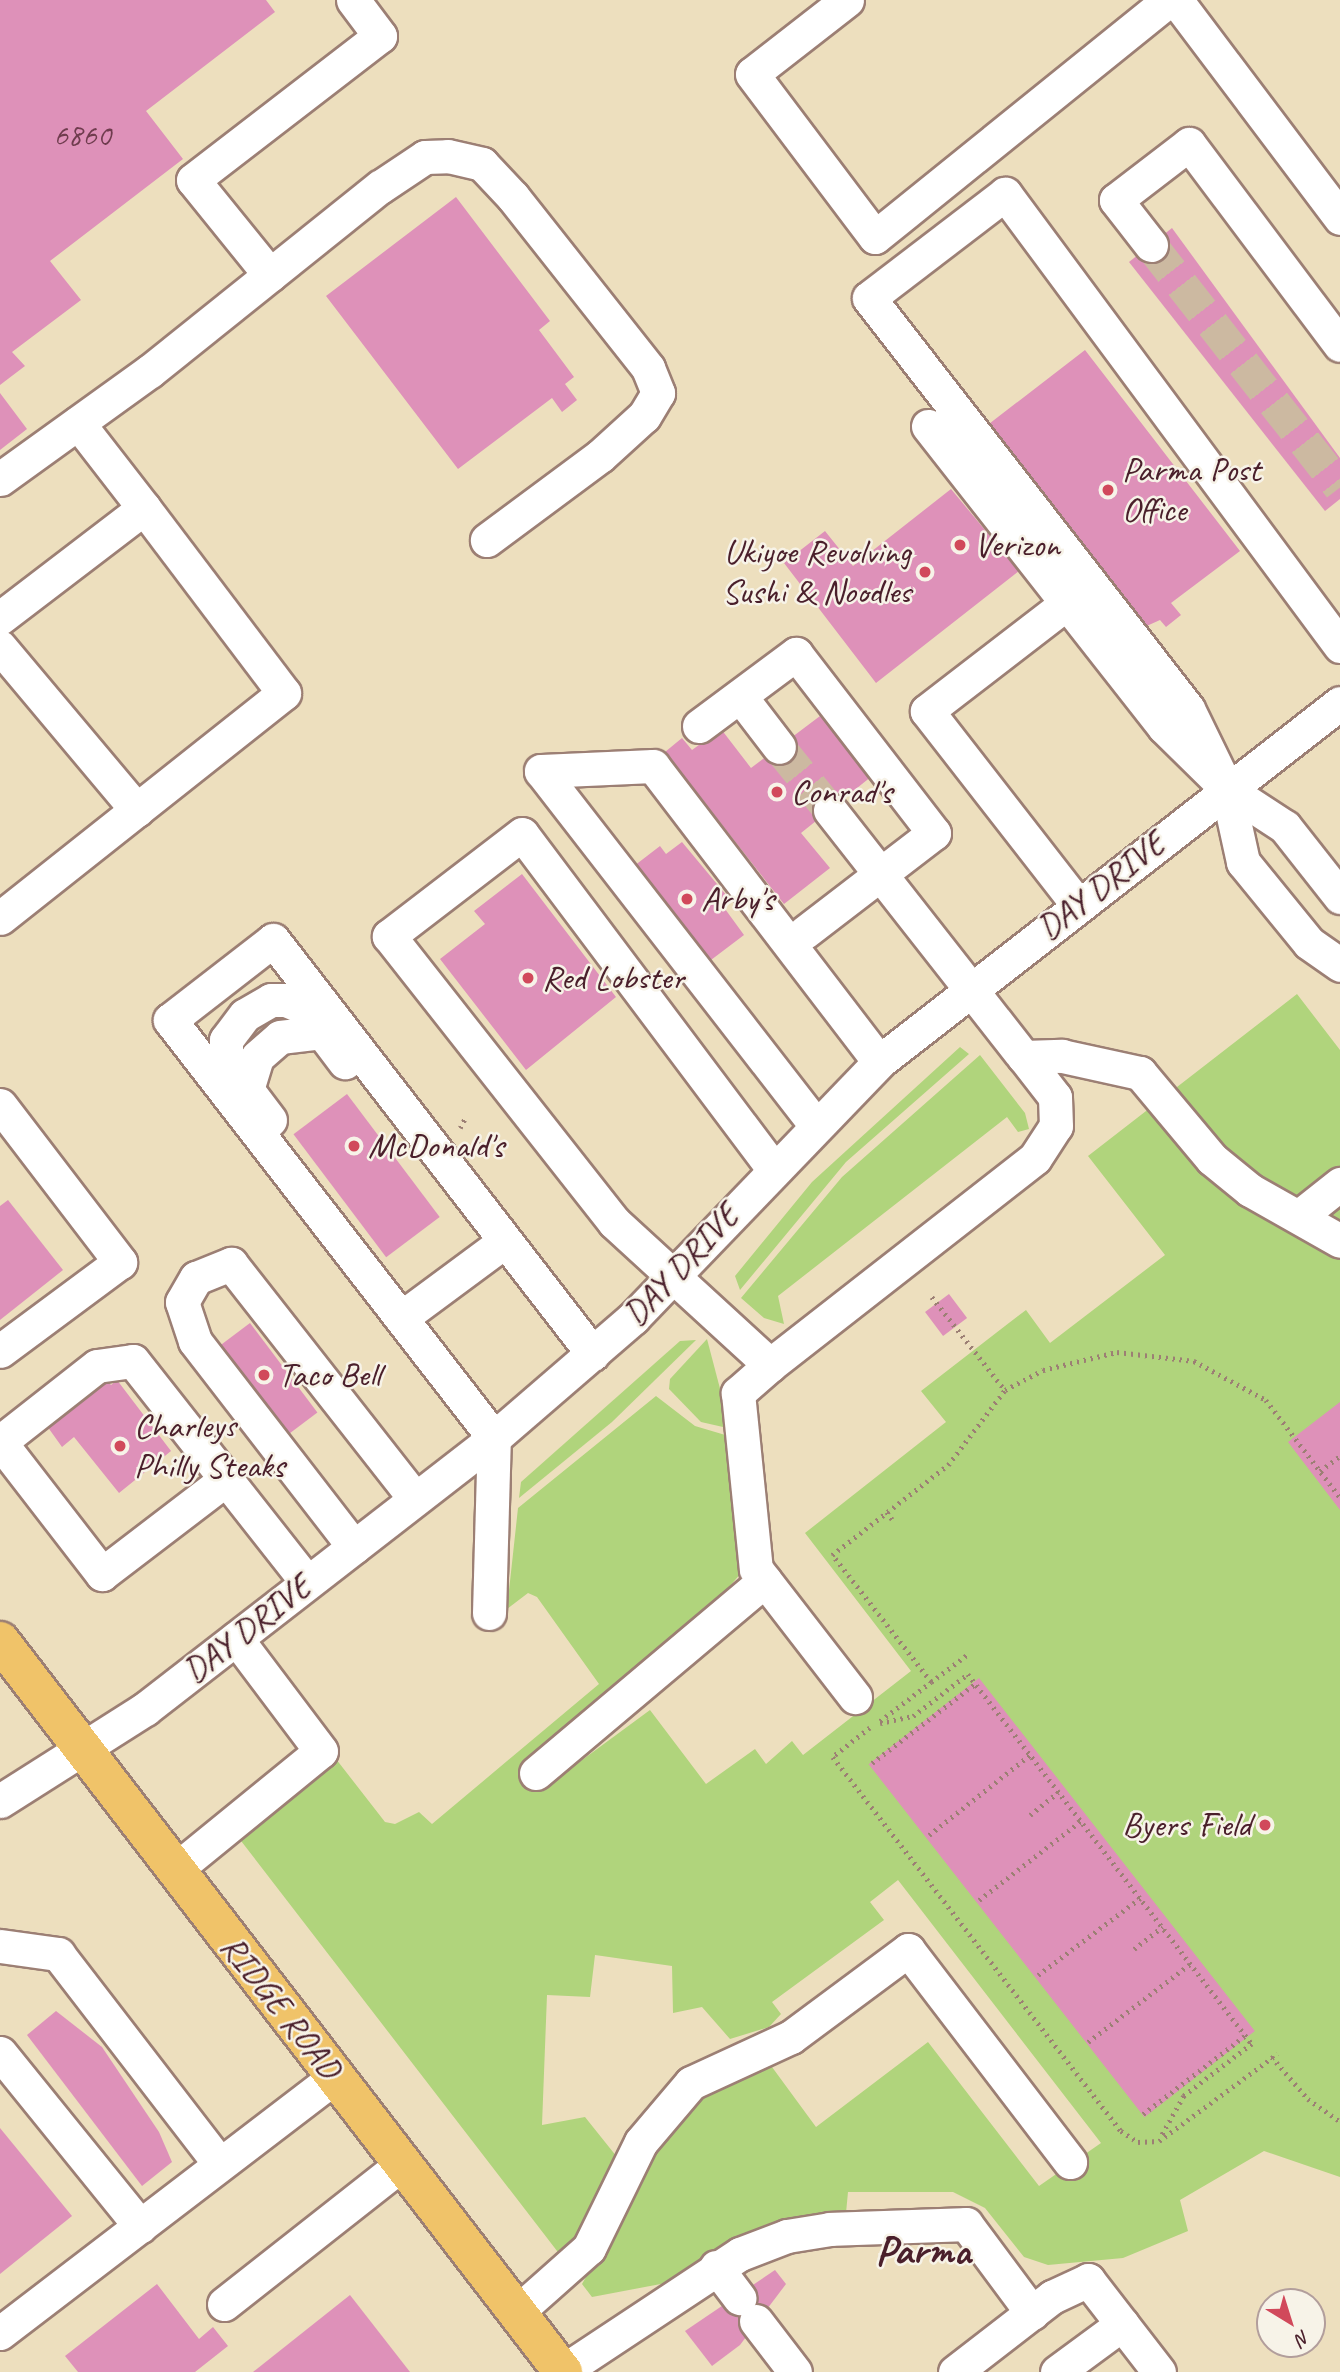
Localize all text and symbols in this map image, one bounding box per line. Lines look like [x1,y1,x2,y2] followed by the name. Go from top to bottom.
[53,116,111,154] house number: 6860
[1122,449,1260,531] place label: Parma Post Office
[1100,482,1116,498] marker: Parma Post Office
[974,524,1060,566] place label: Verizon
[722,531,911,613] place label: Ukiyoe Revolving Sushi & Noodles
[952,537,968,553] marker: Verizon
[917,564,933,580] marker: Ukiyoe Revolving Sushi & Noodles
[791,771,892,813] place label: Conrad's
[769,784,785,800] marker: Conrad's
[1029,823,1173,949] street label: DAY DRIVE
[701,878,774,920] place label: Arby's
[679,891,695,907] marker: Arby's
[542,957,684,999] place label: Red Lobster
[520,970,536,986] marker: Red Lobster
[368,1125,504,1167] place label: McDonald's
[346,1138,362,1154] marker: McDonald's
[615,1196,747,1334] street label: DAY DRIVE
[278,1354,381,1396] place label: Taco Bell
[256,1367,272,1383] marker: Taco Bell
[134,1405,285,1487] place label: Charleys Philly Steaks
[112,1438,128,1454] marker: Charleys Philly Steaks
[175,1566,319,1692] street label: DAY DRIVE
[1122,1804,1251,1846] place label: Byers Field
[1257,1817,1273,1833] marker: Byers Field
[212,1927,350,2087] street label: RIDGE ROAD
[876,2226,970,2276] district label: Parma
[1256,2288,1326,2358] north arrow
[1291,2325,1315,2351] text: N

